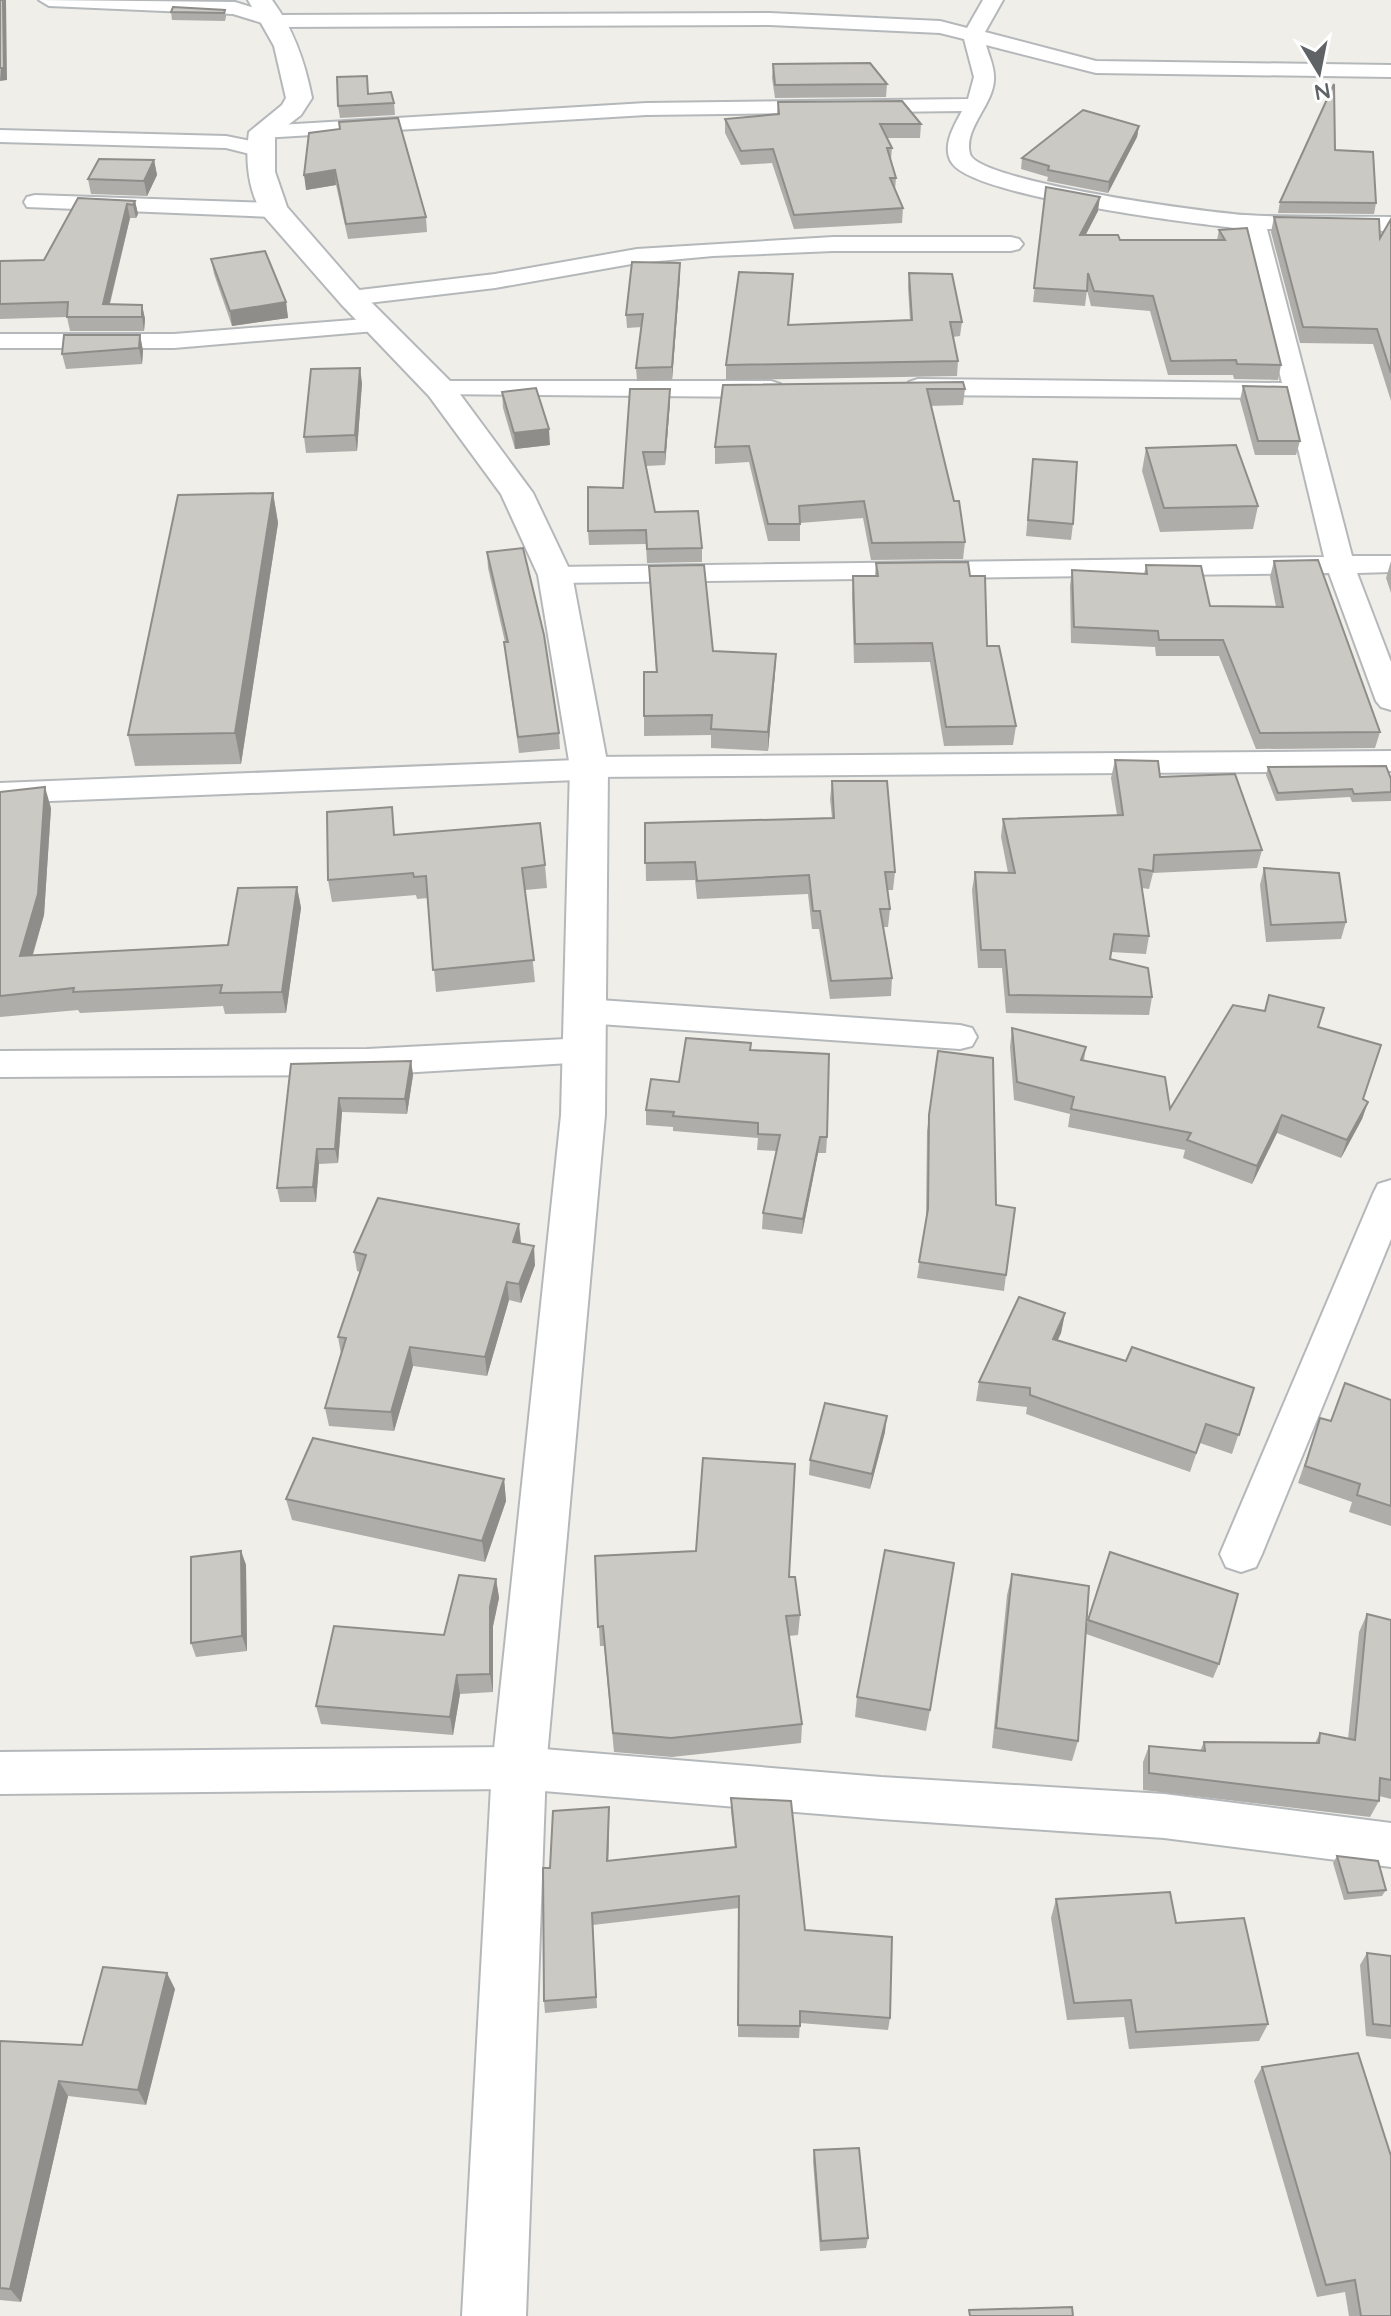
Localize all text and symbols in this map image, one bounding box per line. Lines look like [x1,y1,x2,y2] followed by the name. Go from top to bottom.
[1279,32,1359,112] north arrow
[1312,77,1333,107] text: N

